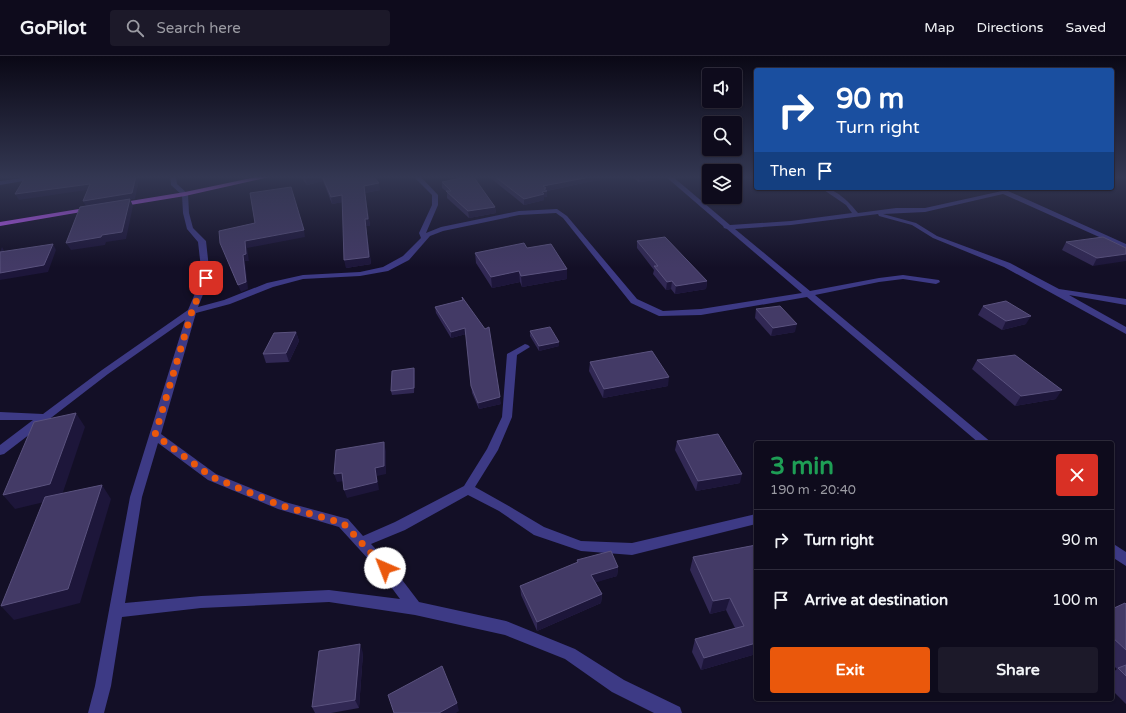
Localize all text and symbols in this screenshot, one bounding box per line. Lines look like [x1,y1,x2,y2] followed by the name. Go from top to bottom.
[110,10,390,46] search box
[20,17,86,39] text: GoPilot
[124,17,146,39] icon: search
[156,19,241,37] text: Search here
[924,19,955,36] text: Map
[977,19,1044,36] text: Directions
[1066,19,1106,36] text: Saved
[702,68,742,204] map controls
[702,68,742,108] button: sound
[836,82,904,116] text: 90 m
[770,84,822,136] icon: right
[702,116,742,156] button: search
[836,116,920,138] text: Turn right
[814,160,836,182] icon: arrive
[770,162,806,180] text: Then
[702,164,742,204] button: layers
[189,261,223,295] pin
[195,267,217,289] icon: arrive
[770,452,834,481] text: 3 min
[1056,454,1098,496] button: close
[770,482,856,498] text: 190 m · 20:40
[770,529,792,551] icon: right
[804,531,874,549] text: Turn right
[1061,531,1098,549] text: 90 m
[364,547,406,589] position arrow
[770,589,792,611] icon: arrive
[804,591,948,609] text: Arrive at destination
[1052,591,1098,609] text: 100 m
[770,647,930,693] button: Exit
[938,647,1098,693] button: Share

